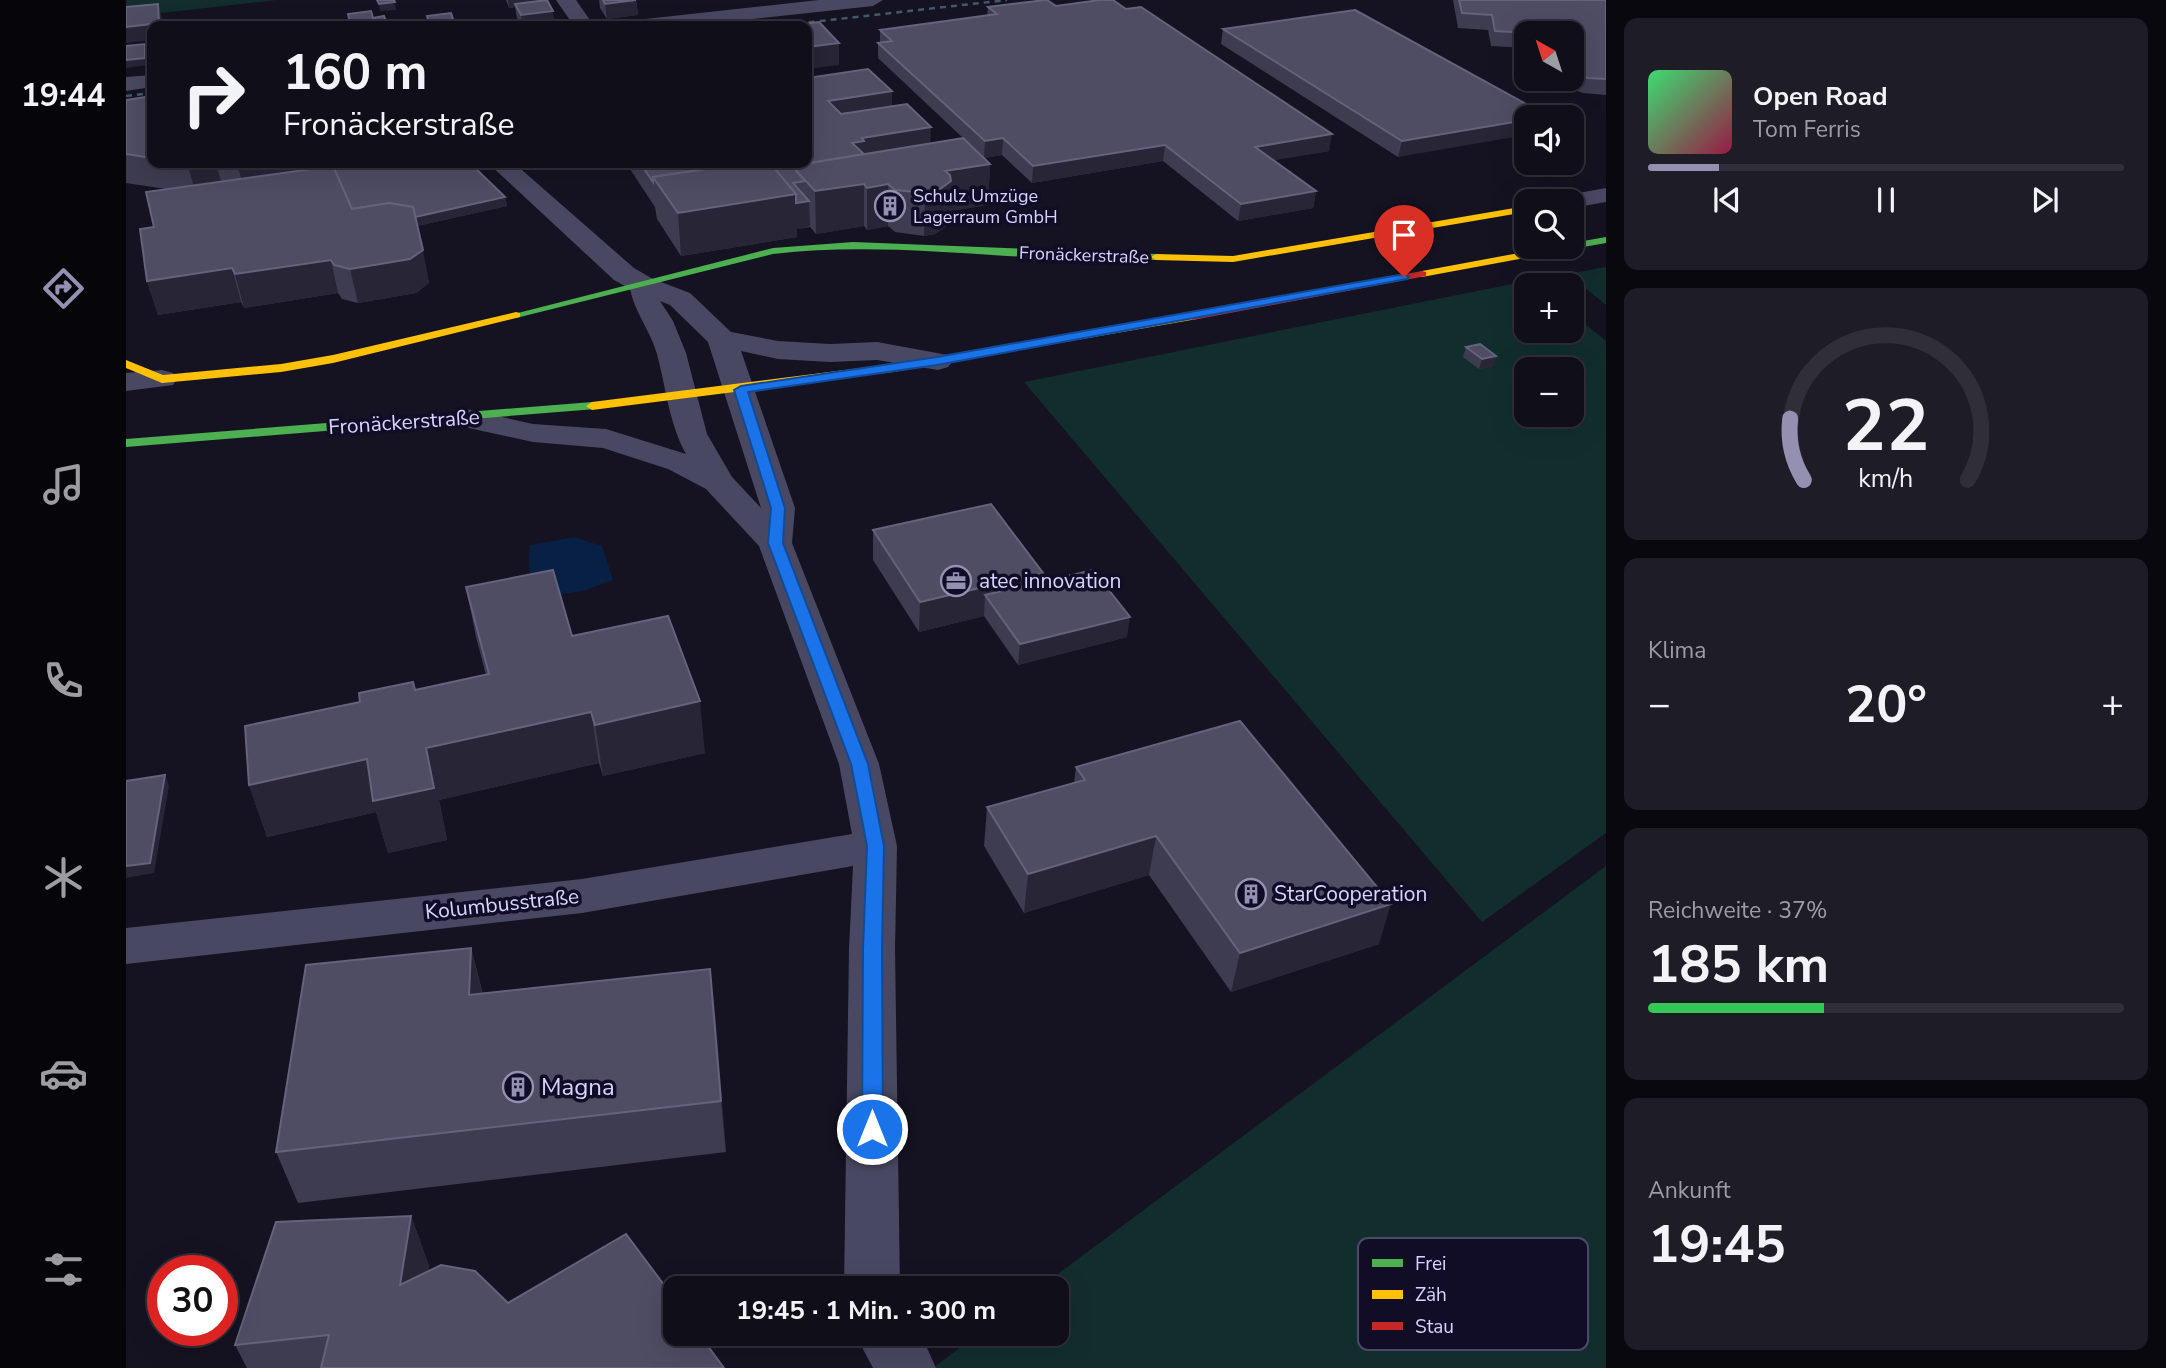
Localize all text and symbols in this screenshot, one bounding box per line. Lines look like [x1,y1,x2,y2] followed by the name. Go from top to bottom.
[1514,21,1584,91] north arrow
[1514,21,1584,427] map controls
[283,39,427,106] text: 160 m
[168,49,259,140] icon: right
[21,74,105,117] text: 19:44
[1753,79,1888,114] text: Open Road
[283,103,515,146] text: Fronäckerstraße
[1514,105,1584,175] button: sound
[1753,114,1861,145] text: Tom Ferris
[1708,181,1746,219] icon: previous
[1867,181,1905,219] icon: pause
[2026,181,2064,219] icon: next
[913,184,1058,229] place label: Schulz Umzüge Lagerraum GmbH
[873,189,907,223] building icon: Schulz Umzüge Lagerraum GmbH
[1514,189,1584,259] button: search
[1374,205,1434,277] pin
[1385,216,1423,254] icon: arrive
[1019,241,1149,269] street label: Fronäckerstraße
[39,264,88,313] icon: directions
[1514,273,1584,343] button: +
[1514,357,1584,427] button: −
[1842,376,1930,476] text: 22
[327,403,481,441] street label: Fronäckerstraße
[39,460,88,509] icon: music
[1858,462,1914,496] text: km/h
[939,564,973,598] office icon: atec innovation
[979,567,1121,595] place label: atec innovation
[1648,635,1706,666] text: Klima
[39,656,88,705] icon: phone
[1845,669,1927,740] text: 20°
[1648,679,1671,730] text: −
[2101,679,2124,730] text: +
[39,853,88,902] icon: climate
[1234,877,1268,911] building icon: StarCooperation
[1274,880,1427,908] place label: StarCooperation
[424,882,580,926] street label: Kolumbusstraße
[1648,895,1827,926] text: Reichweite · 37%
[1648,929,1829,1000] text: 185 km
[39,1049,88,1098] icon: car
[501,1070,535,1104] building icon: Magna
[541,1071,615,1103] place label: Magna
[835,1092,909,1166] position arrow
[1648,1175,1730,1206] text: Ankunft
[1648,1209,1786,1280] text: 19:45
[1358,1238,1588,1350] legend
[39,1245,88,1294] icon: filters
[1415,1251,1446,1277] text: Frei
[147,1255,238,1346] speed limit sign: 30
[1415,1282,1447,1308] text: Zäh
[736,1293,996,1328] text: 19:45 · 1 Min. · 300 m
[1415,1314,1454,1340] text: Stau

